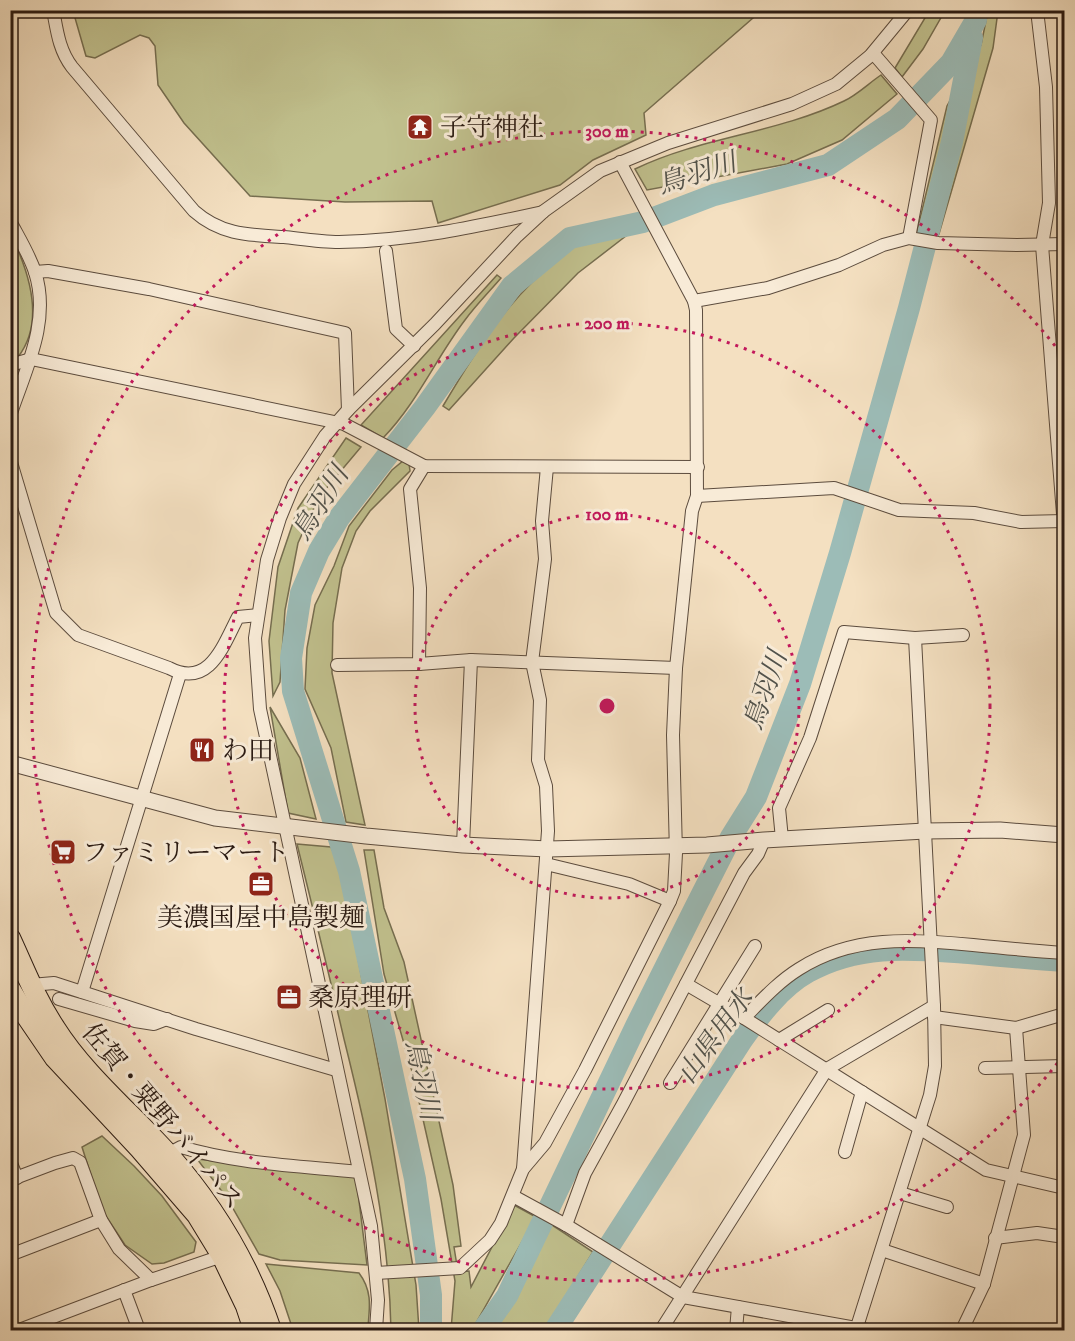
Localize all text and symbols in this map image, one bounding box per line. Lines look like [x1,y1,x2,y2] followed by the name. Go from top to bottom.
[405,112,435,142] temple icon: 子守神社
[440,112,544,145] place label: 子守神社
[585,121,629,143] text: 300 m
[654,144,744,203] water label: 鳥羽川
[584,313,630,335] text: 200 m
[285,458,358,547] water label: 鳥羽川
[585,504,629,526] text: 100 m
[737,644,796,734] water label: 鳥羽川
[597,696,617,716] centre of rings
[187,735,217,765] restaurant icon: わ田
[222,735,274,768] place label: わ田
[48,837,78,867] supermarket icon: ファミリーマート
[82,837,289,870] place label: ファミリーマート
[246,869,276,899] office icon: 美濃国屋中島製麺
[157,902,365,935] place label: 美濃国屋中島製麺
[670,980,763,1090] water label: 山県用水
[274,982,304,1012] office icon: 桑原理研
[308,982,412,1015] place label: 桑原理研
[74,1017,250,1217] street label: 佐賀・粟野バイパス
[397,1037,448,1126] water label: 鳥羽川

